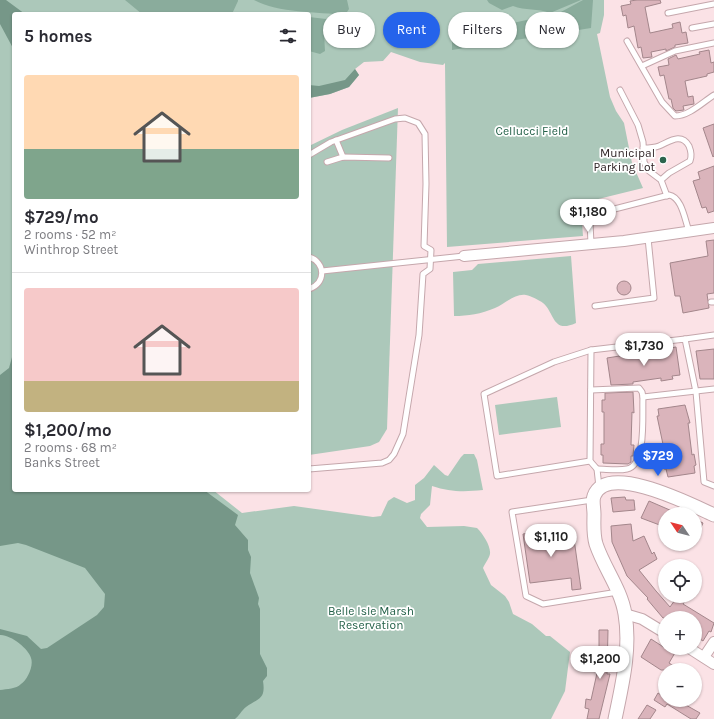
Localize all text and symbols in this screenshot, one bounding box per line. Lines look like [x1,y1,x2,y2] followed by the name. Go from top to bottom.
[323,12,375,48] chip: Buy
[383,12,440,48] chip: Rent
[448,12,517,48] chip: Filters
[525,12,579,48] chip: New
[277,25,299,47] icon: filters
[24,26,93,46] text: 5 homes
[126,101,198,173] icon: home
[496,124,568,138] park label: Cellucci Field
[594,146,655,174] place label: Municipal Parking Lot
[658,155,668,165] marker: Municipal Parking Lot
[555,199,621,233] pin: $1,180
[569,204,607,219] text: $1,180
[24,207,99,227] text: $729/mo
[24,227,116,242] text: 2 rooms · 52 m²
[24,242,118,257] text: Winthrop Street
[126,314,198,386] icon: home
[611,333,677,367] pin: $1,730
[624,338,664,353] text: $1,730
[24,420,112,440] text: $1,200/mo
[24,440,117,455] text: 2 rooms · 68 m²
[634,443,682,477] pin: $729
[642,448,674,463] text: $729
[24,455,100,470] text: Banks Street
[658,507,702,551] north arrow
[658,507,702,707] map controls
[518,524,584,558] pin: $1,110
[534,529,568,544] text: $1,110
[658,559,702,603] button: locate
[328,604,414,632] park label: Belle Isle Marsh Reservation
[658,611,702,655] button: +
[567,646,633,680] pin: $1,200
[579,651,621,666] text: $1,200
[658,663,702,707] button: −

